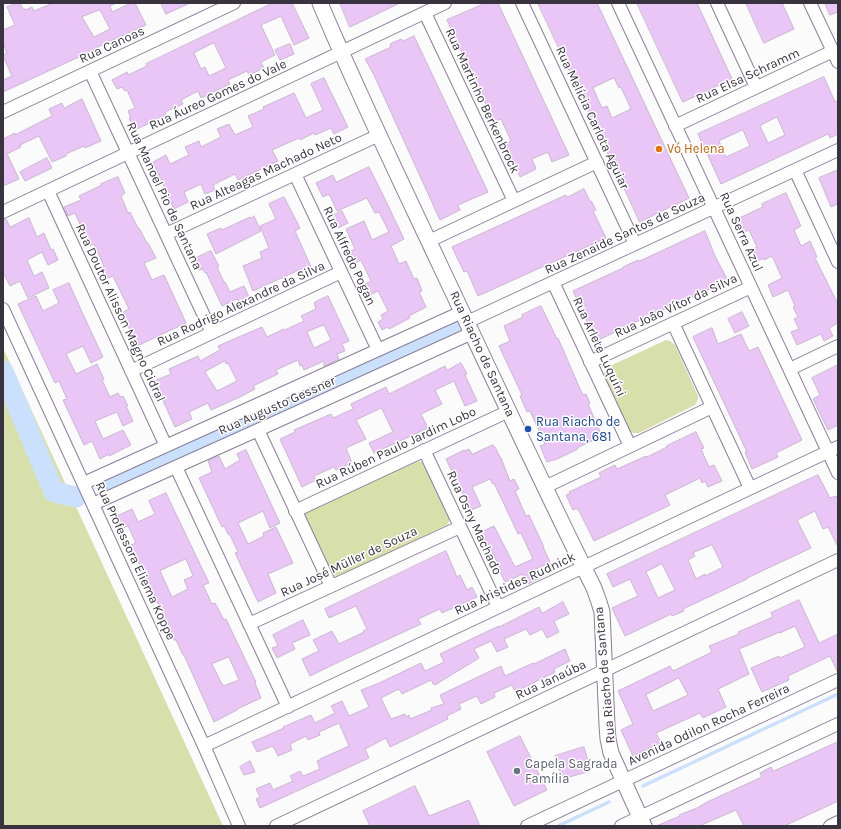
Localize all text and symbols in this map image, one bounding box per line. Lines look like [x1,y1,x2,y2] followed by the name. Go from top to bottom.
[77,23,147,67] street label: Rua Canoas
[441,26,523,176] street label: Rua Martinho Berkenbrock
[552,44,632,192] street label: Rua Melícia Carlota Aguiar
[694,45,802,107] street label: Rua Elsa Schramm
[147,56,289,134] street label: Rua Áureo Gomes do Vale
[123,120,205,272] street label: Rua Manoel Pio de Santana
[188,130,344,214] street label: Rua Alteagas Machado Neto
[667,141,725,157] place label: Vó Helena
[654,144,664,154] marker: Vó Helena
[542,190,708,278] street label: Rua Zenaide Santos de Souza
[716,190,766,274] street label: Rua Serra Azul
[319,204,379,308] street label: Rua Alfredo Pogan
[72,221,168,405] street label: Rua Doutor Alisson Magno Cidral
[155,258,327,350] street label: Rua Rodrigo Alexandre da Silva
[612,271,740,341] street label: Rua João Vítor da Silva
[446,289,518,419] street label: Rua Riacho de Santana
[569,295,629,399] street label: Rua Arlete Luquíni
[216,373,338,439] street label: Rua Augusto Gessner
[313,404,479,492] street label: Rua Rúben Paulo Jardim Lobo
[536,414,620,445] place label: Rua Riacho de Santana, 681
[523,424,533,434] marker: Rua Riacho de Santana, 681
[443,469,505,577] street label: Rua Osny Machado
[91,479,179,643] street label: Rua Professora Eliema Koppe
[278,523,420,601] street label: Rua José Müller de Souza
[452,549,578,619] street label: Rua Aristides Rudnick
[591,606,619,744] street label: Rua Riacho de Santana
[513,657,589,703] street label: Rua Janaúba
[626,681,792,769] street label: Avenida Odilon Rocha Ferreira
[525,756,617,787] place label: Capela Sagrada Família
[512,766,522,776] marker: Capela Sagrada Família

